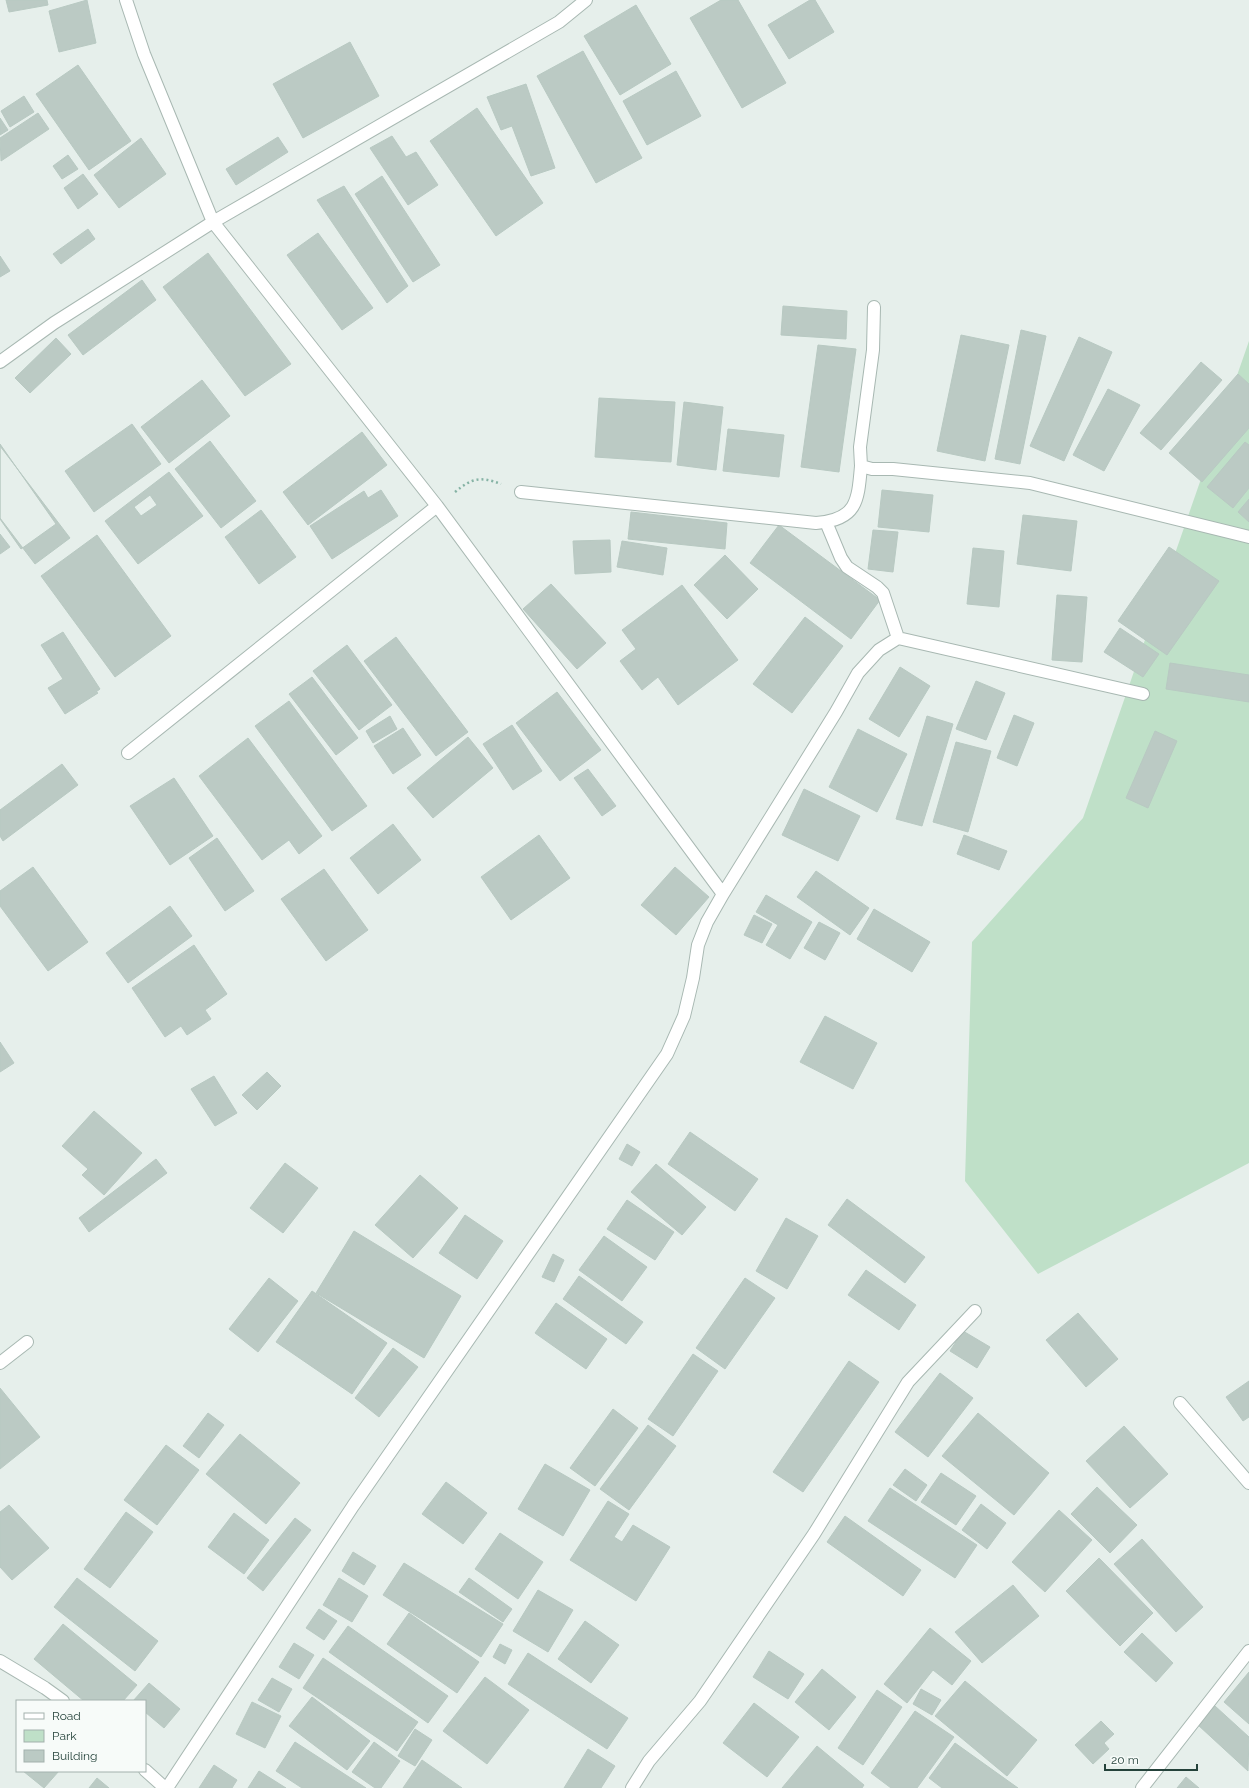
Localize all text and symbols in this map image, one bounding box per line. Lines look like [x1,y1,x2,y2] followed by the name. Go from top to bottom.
[16,1700,146,1772] legend
[52,1709,81,1723] text: Road
[52,1729,77,1743] text: Park
[1105,1746,1197,1772] scale bar
[52,1749,98,1763] text: Building
[1111,1753,1139,1767] text: 20 m

